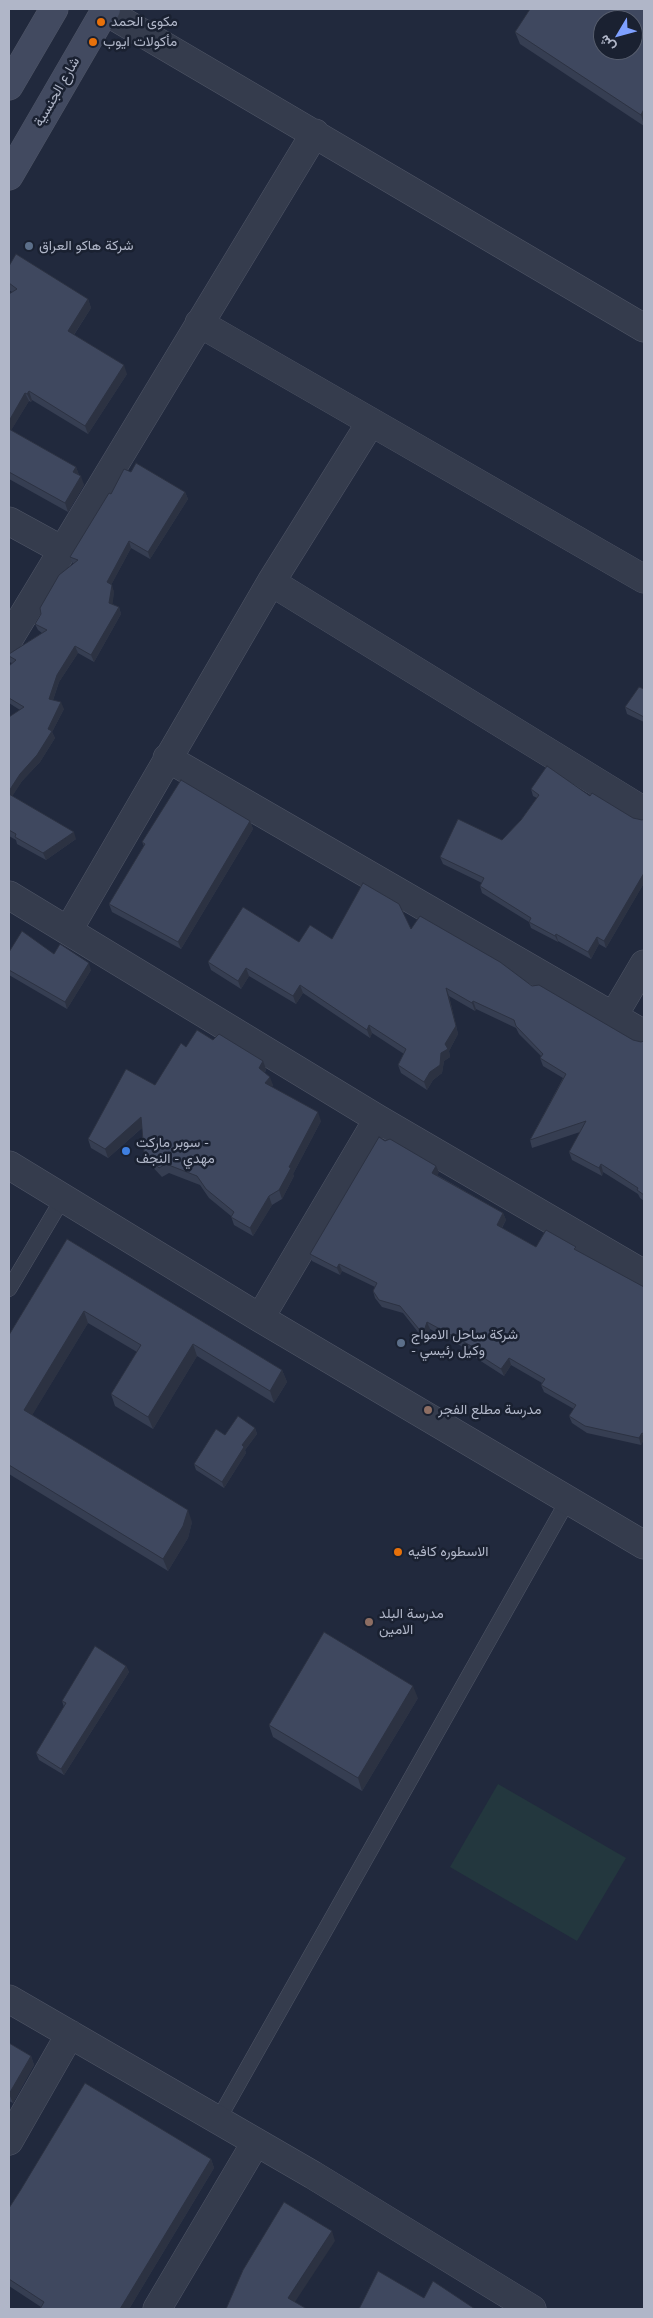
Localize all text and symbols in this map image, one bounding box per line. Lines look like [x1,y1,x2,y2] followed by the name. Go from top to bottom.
[593,10,643,60] north arrow
[111,14,178,30] place label: مكوى الحمد
[95,16,107,28] marker: مكوى الحمد
[595,31,619,56] text: ش
[103,34,177,50] place label: مأكولات ايوب
[87,36,99,48] marker: مأكولات ايوب
[30,54,84,130] street label: شارع الجنسية
[39,238,134,254] place label: شركة هاكو العراق
[23,240,35,252] marker: شركة هاكو العراق
[136,1135,215,1168] place label: سوبر ماركت - مهدي - النجف
[120,1145,132,1157] marker: سوبر ماركت - مهدي - النجف
[411,1327,518,1360] place label: شركة ساحل الامواج - وكيل رئيسي
[395,1337,407,1349] marker: شركة ساحل الامواج - وكيل رئيسي
[438,1402,541,1418] place label: مدرسة مطلع الفجر
[422,1404,434,1416] marker: مدرسة مطلع الفجر
[408,1544,488,1560] place label: الاسطوره كافيه
[392,1546,404,1558] marker: الاسطوره كافيه
[379,1606,444,1638] place label: مدرسة البلد الامين
[363,1616,375,1628] marker: مدرسة البلد الامين

